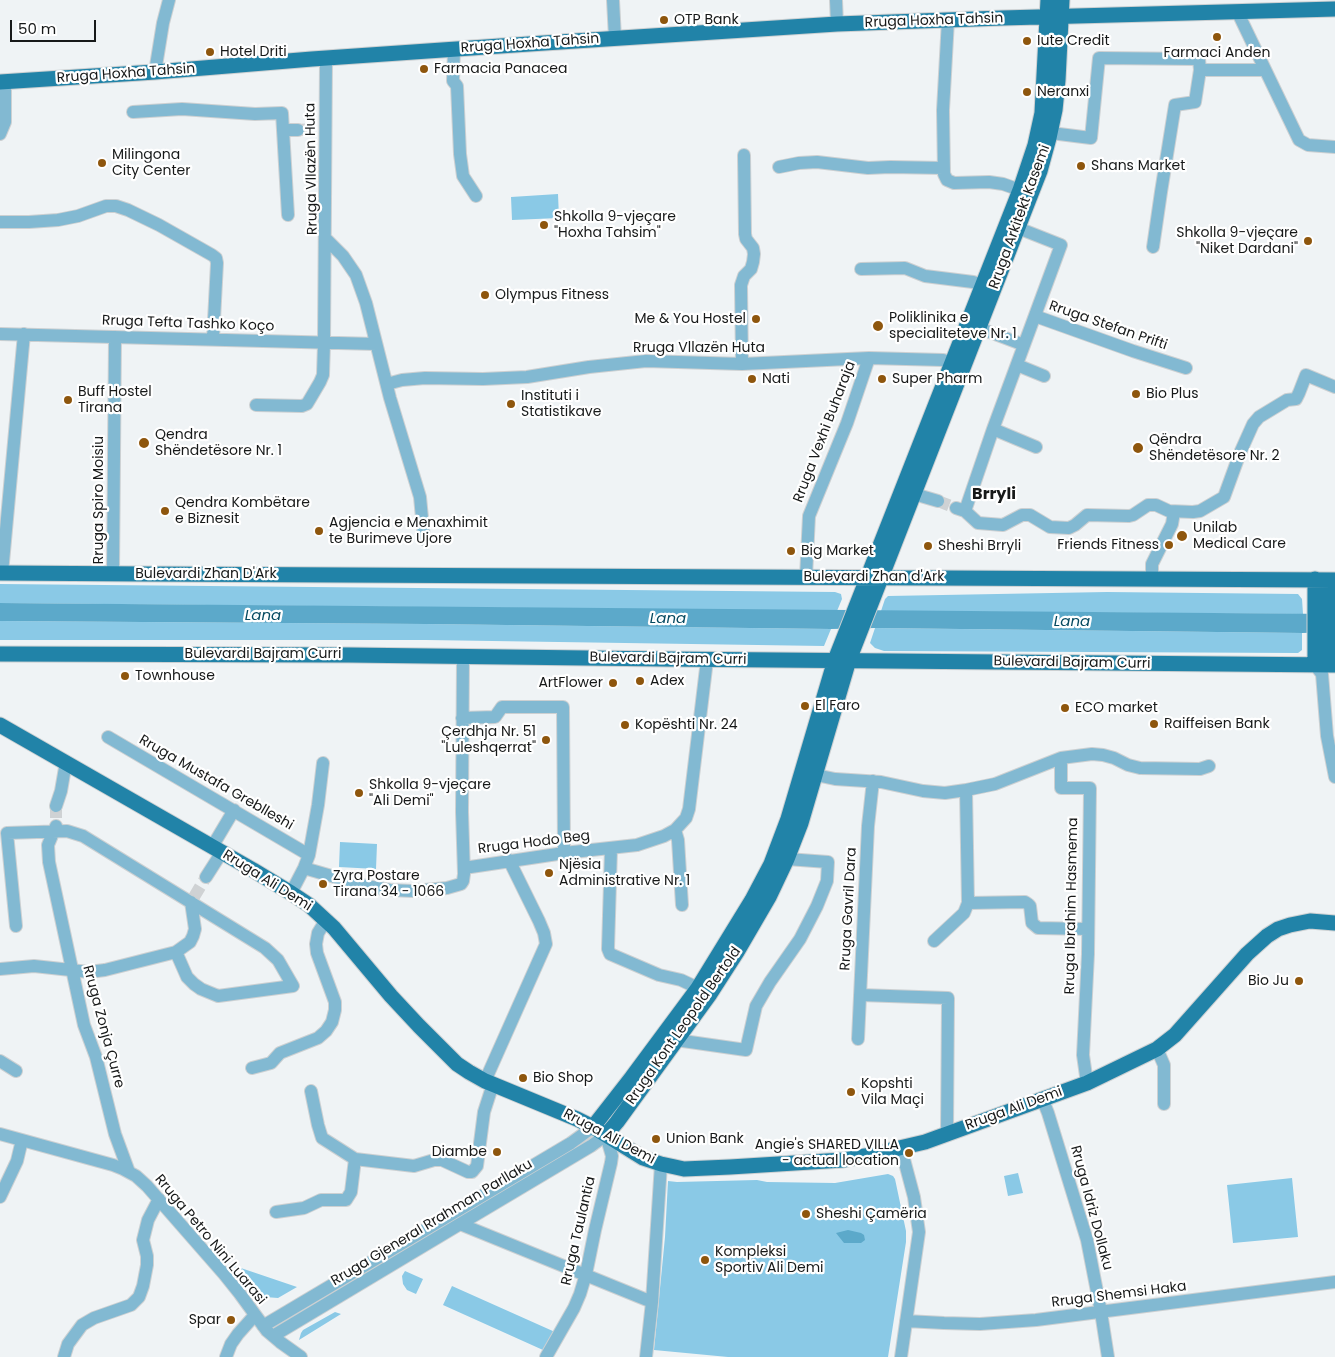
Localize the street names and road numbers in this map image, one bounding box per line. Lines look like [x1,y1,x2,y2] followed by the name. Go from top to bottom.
[864,10,1004,32] street label: Rruga Hoxha Tahsin
[460,31,600,57] street label: Rruga Hoxha Tahsin
[56,61,196,87] street label: Rruga Hoxha Tahsin
[302,103,322,235] street label: Rruga Vllazën Huta
[986,143,1054,291] street label: Rruga Arkitekt Kasemi
[1047,298,1169,354] street label: Rruga Stefan Prifti
[101,313,275,335] street label: Rruga Tefta Tashko Koço
[633,340,765,356] street label: Rruga Vllazën Huta
[790,359,860,505] street label: Rruga Vexhi Buharaja
[91,436,107,564] street label: Rruga Spiro Moisiu
[135,566,277,582] street label: Bulevardi Zhan D'Ark
[803,569,945,585] street label: Bulevardi Zhan d'Ark
[185,646,341,662] street label: Bulevardi Bajram Curri
[589,649,747,669] street label: Bulevardi Bajram Curri
[993,653,1151,673] street label: Bulevardi Bajram Curri
[136,732,296,834] street label: Rruga Mustafa Greblleshi
[1062,817,1082,995] street label: Rruga Ibrahim Hasmema
[477,828,591,858] street label: Rruga Hodo Beg
[219,847,315,915] street label: Rruga Ali Demi
[837,847,861,971] street label: Rruga Gavril Dara
[623,944,745,1108] street label: Rruga Kont Leopold Bertold
[79,964,127,1090] street label: Rruga Zonja Çurre
[963,1084,1065,1134] street label: Rruga Ali Demi
[560,1106,658,1168] street label: Rruga Ali Demi
[1066,1144,1116,1272] street label: Rruga Idriz Dollaku
[328,1156,536,1290] street label: Rruga Gjeneral Rrahman Parllaku
[151,1172,269,1308] street label: Rruga Petro Nini Luarasi
[558,1175,600,1287] street label: Rruga Taulantia
[1051,1278,1187,1312] street label: Rruga Shemsi Haka

